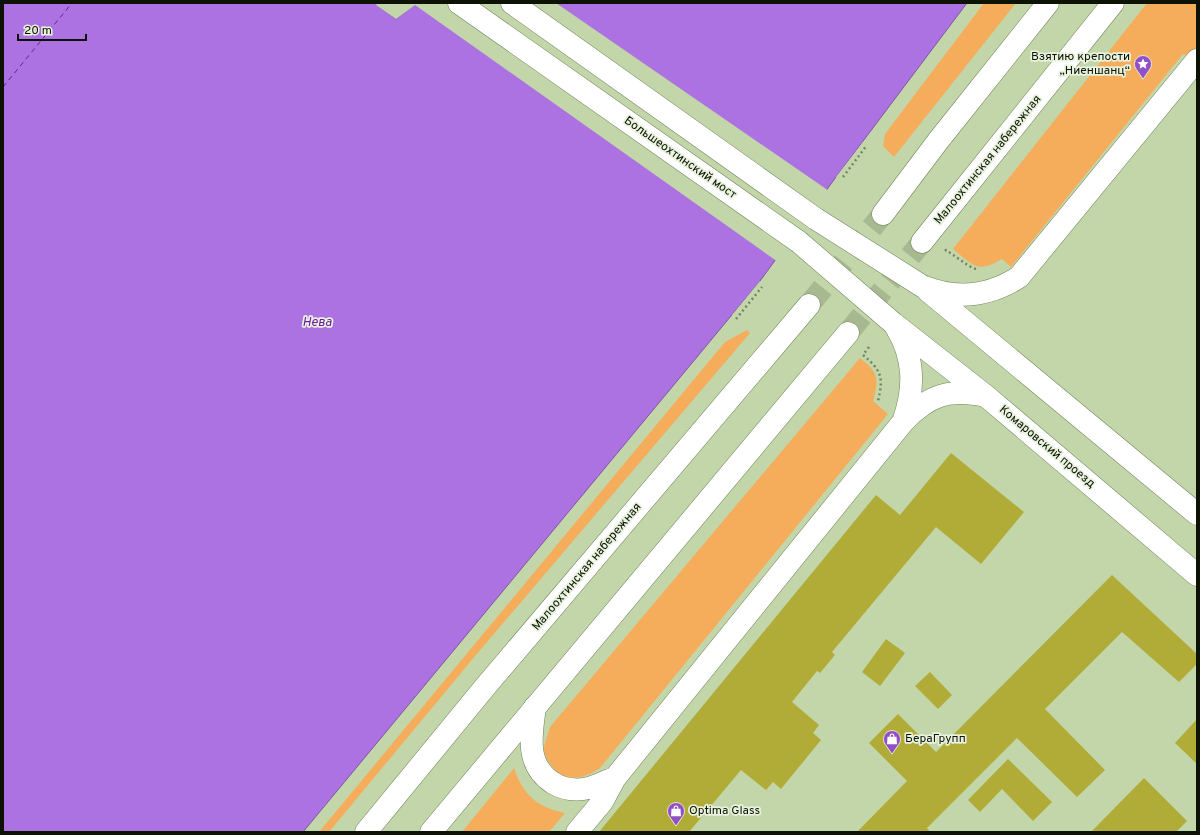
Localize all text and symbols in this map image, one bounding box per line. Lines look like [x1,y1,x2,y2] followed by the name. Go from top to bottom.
[18,16,86,42] scale bar
[24,23,52,39] text: 20 m
[1031,49,1130,79] place label: Взятию крепости „Ниеншанц“
[1133,54,1153,79] place icon: Взятию крепости „Ниеншанц“
[931,92,1045,228] street label: Малоохтинская набережная
[621,113,740,203] street label: Большеохтинский мост
[302,315,332,331] water label: Нева
[996,402,1098,492] street label: Комаровский проезд
[529,500,645,634] street label: Малоохтинская набережная
[882,729,902,754] shop icon: БераГрупп
[905,731,966,747] place label: БераГрупп
[666,801,686,826] shop icon: Optima Glass
[689,803,760,819] place label: Optima Glass

